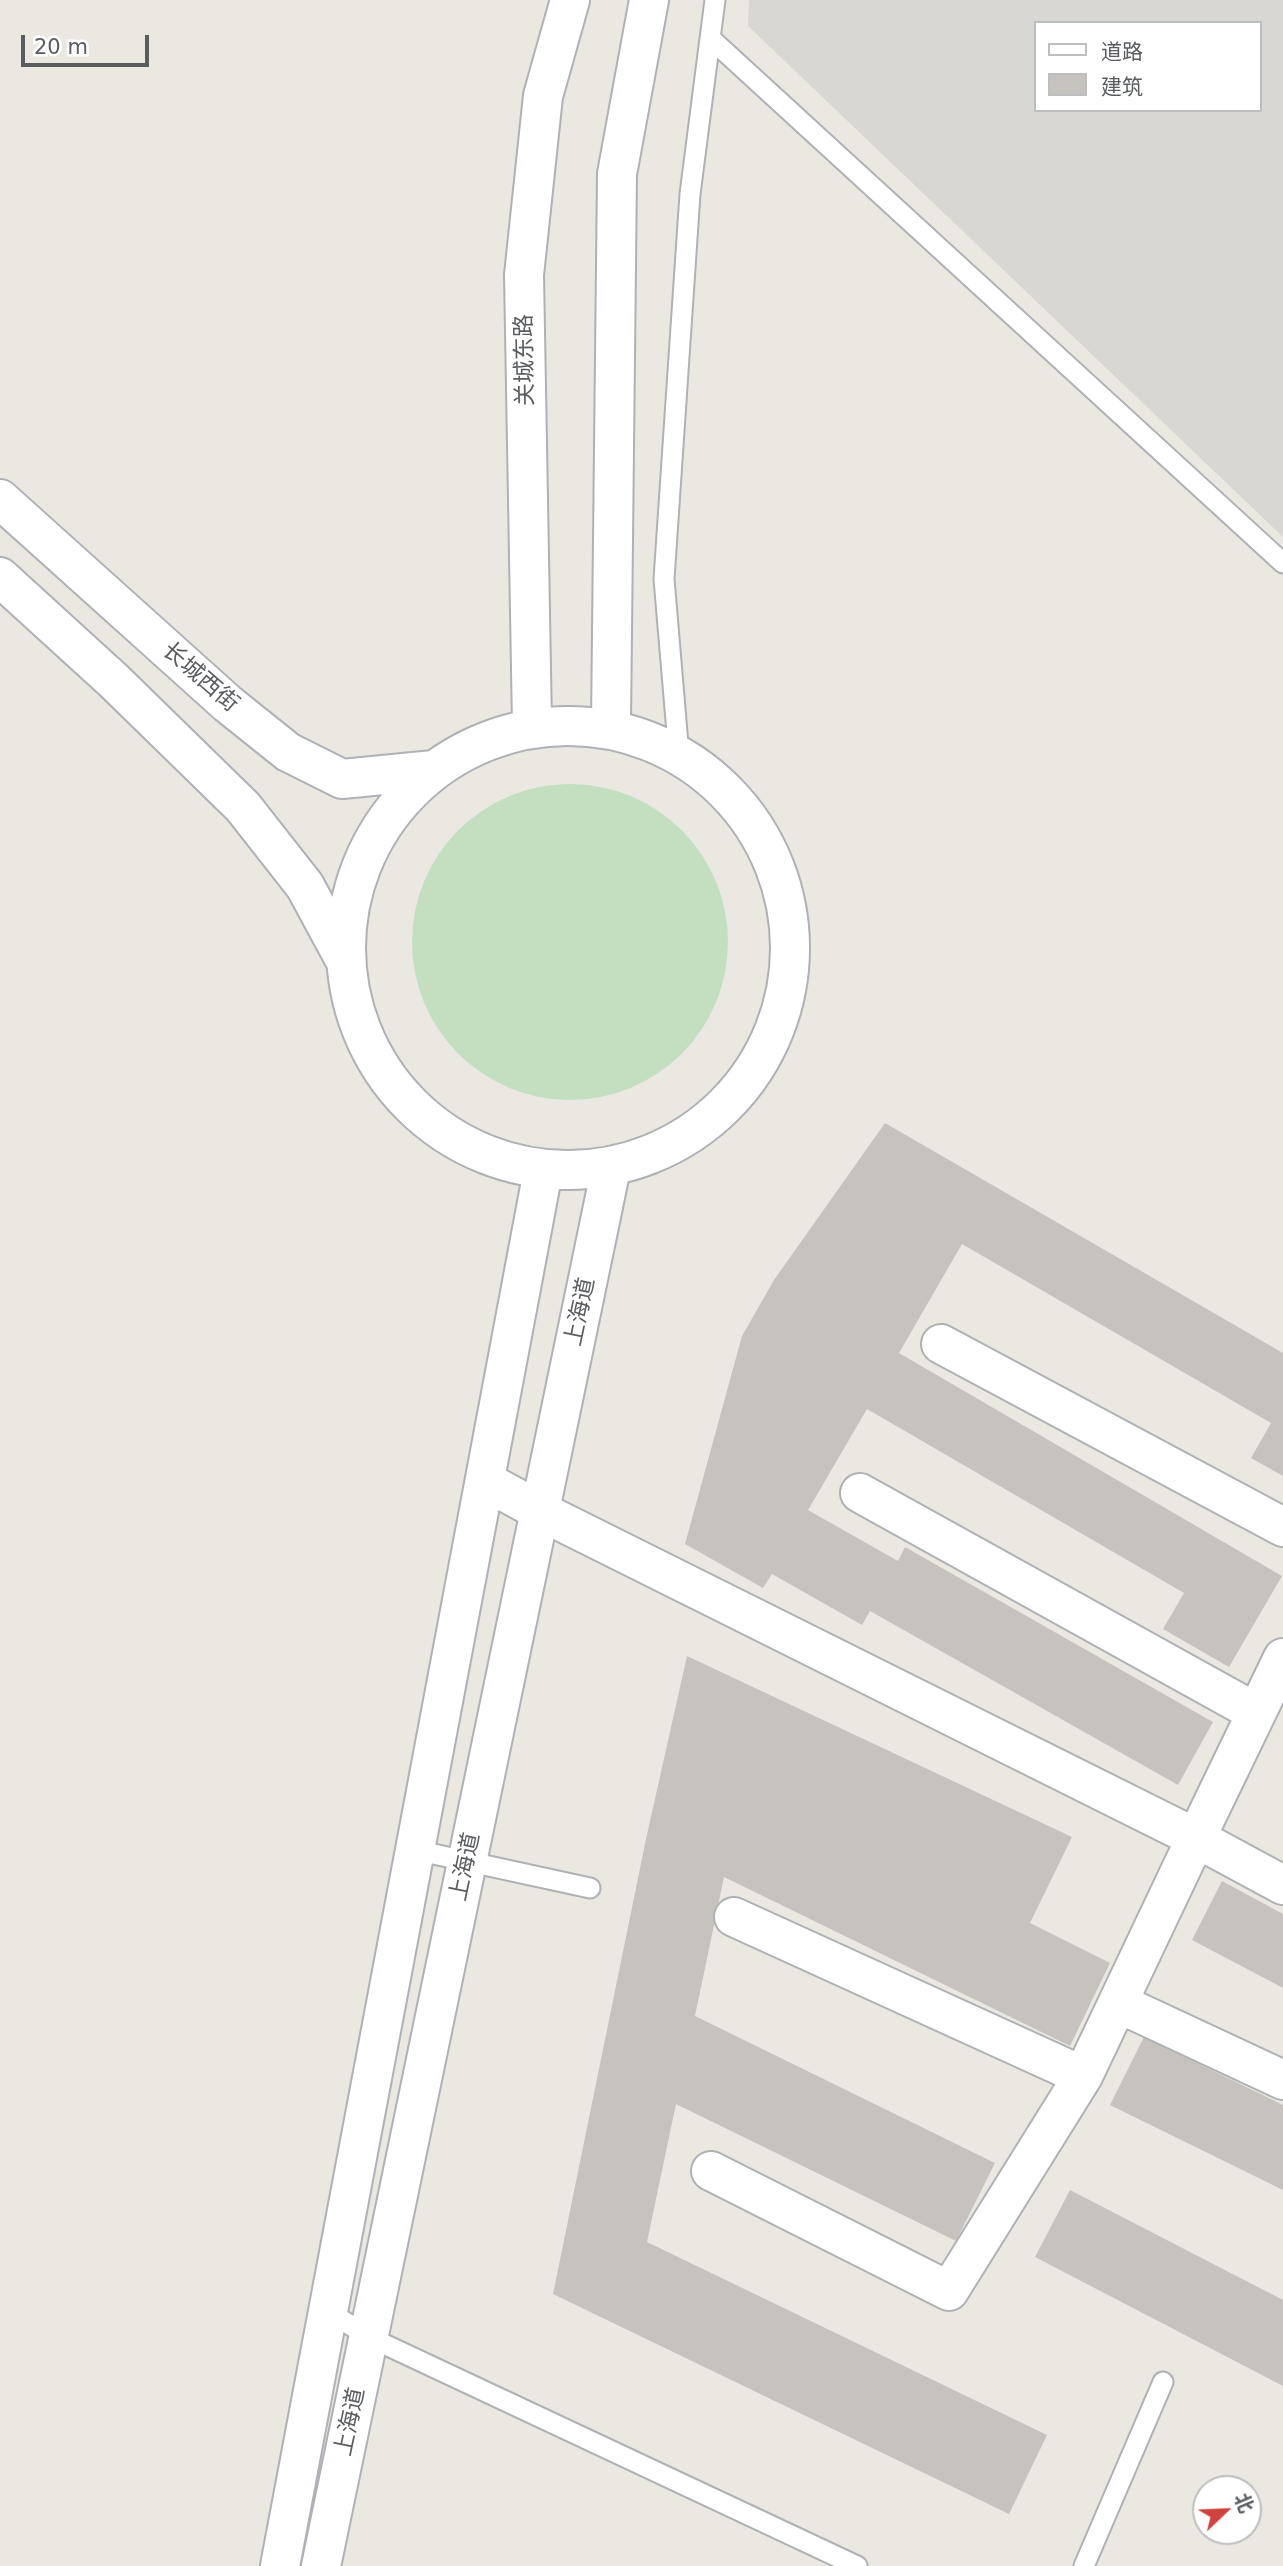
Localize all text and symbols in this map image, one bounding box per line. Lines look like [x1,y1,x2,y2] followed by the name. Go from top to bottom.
[24,21,152,65] scale bar
[1034,21,1262,112] legend
[34,35,88,59] text: 20 m
[1101,40,1143,64] text: 道路
[1101,75,1143,99] text: 建筑
[511,314,541,406] street label: 关城东路
[156,637,244,719] street label: 长城西街
[560,1275,602,1349] street label: 上海道
[445,1830,487,1904] street label: 上海道
[330,2385,372,2459] street label: 上海道
[1192,2475,1262,2545] north arrow
[1231,2490,1258,2516] text: 北

